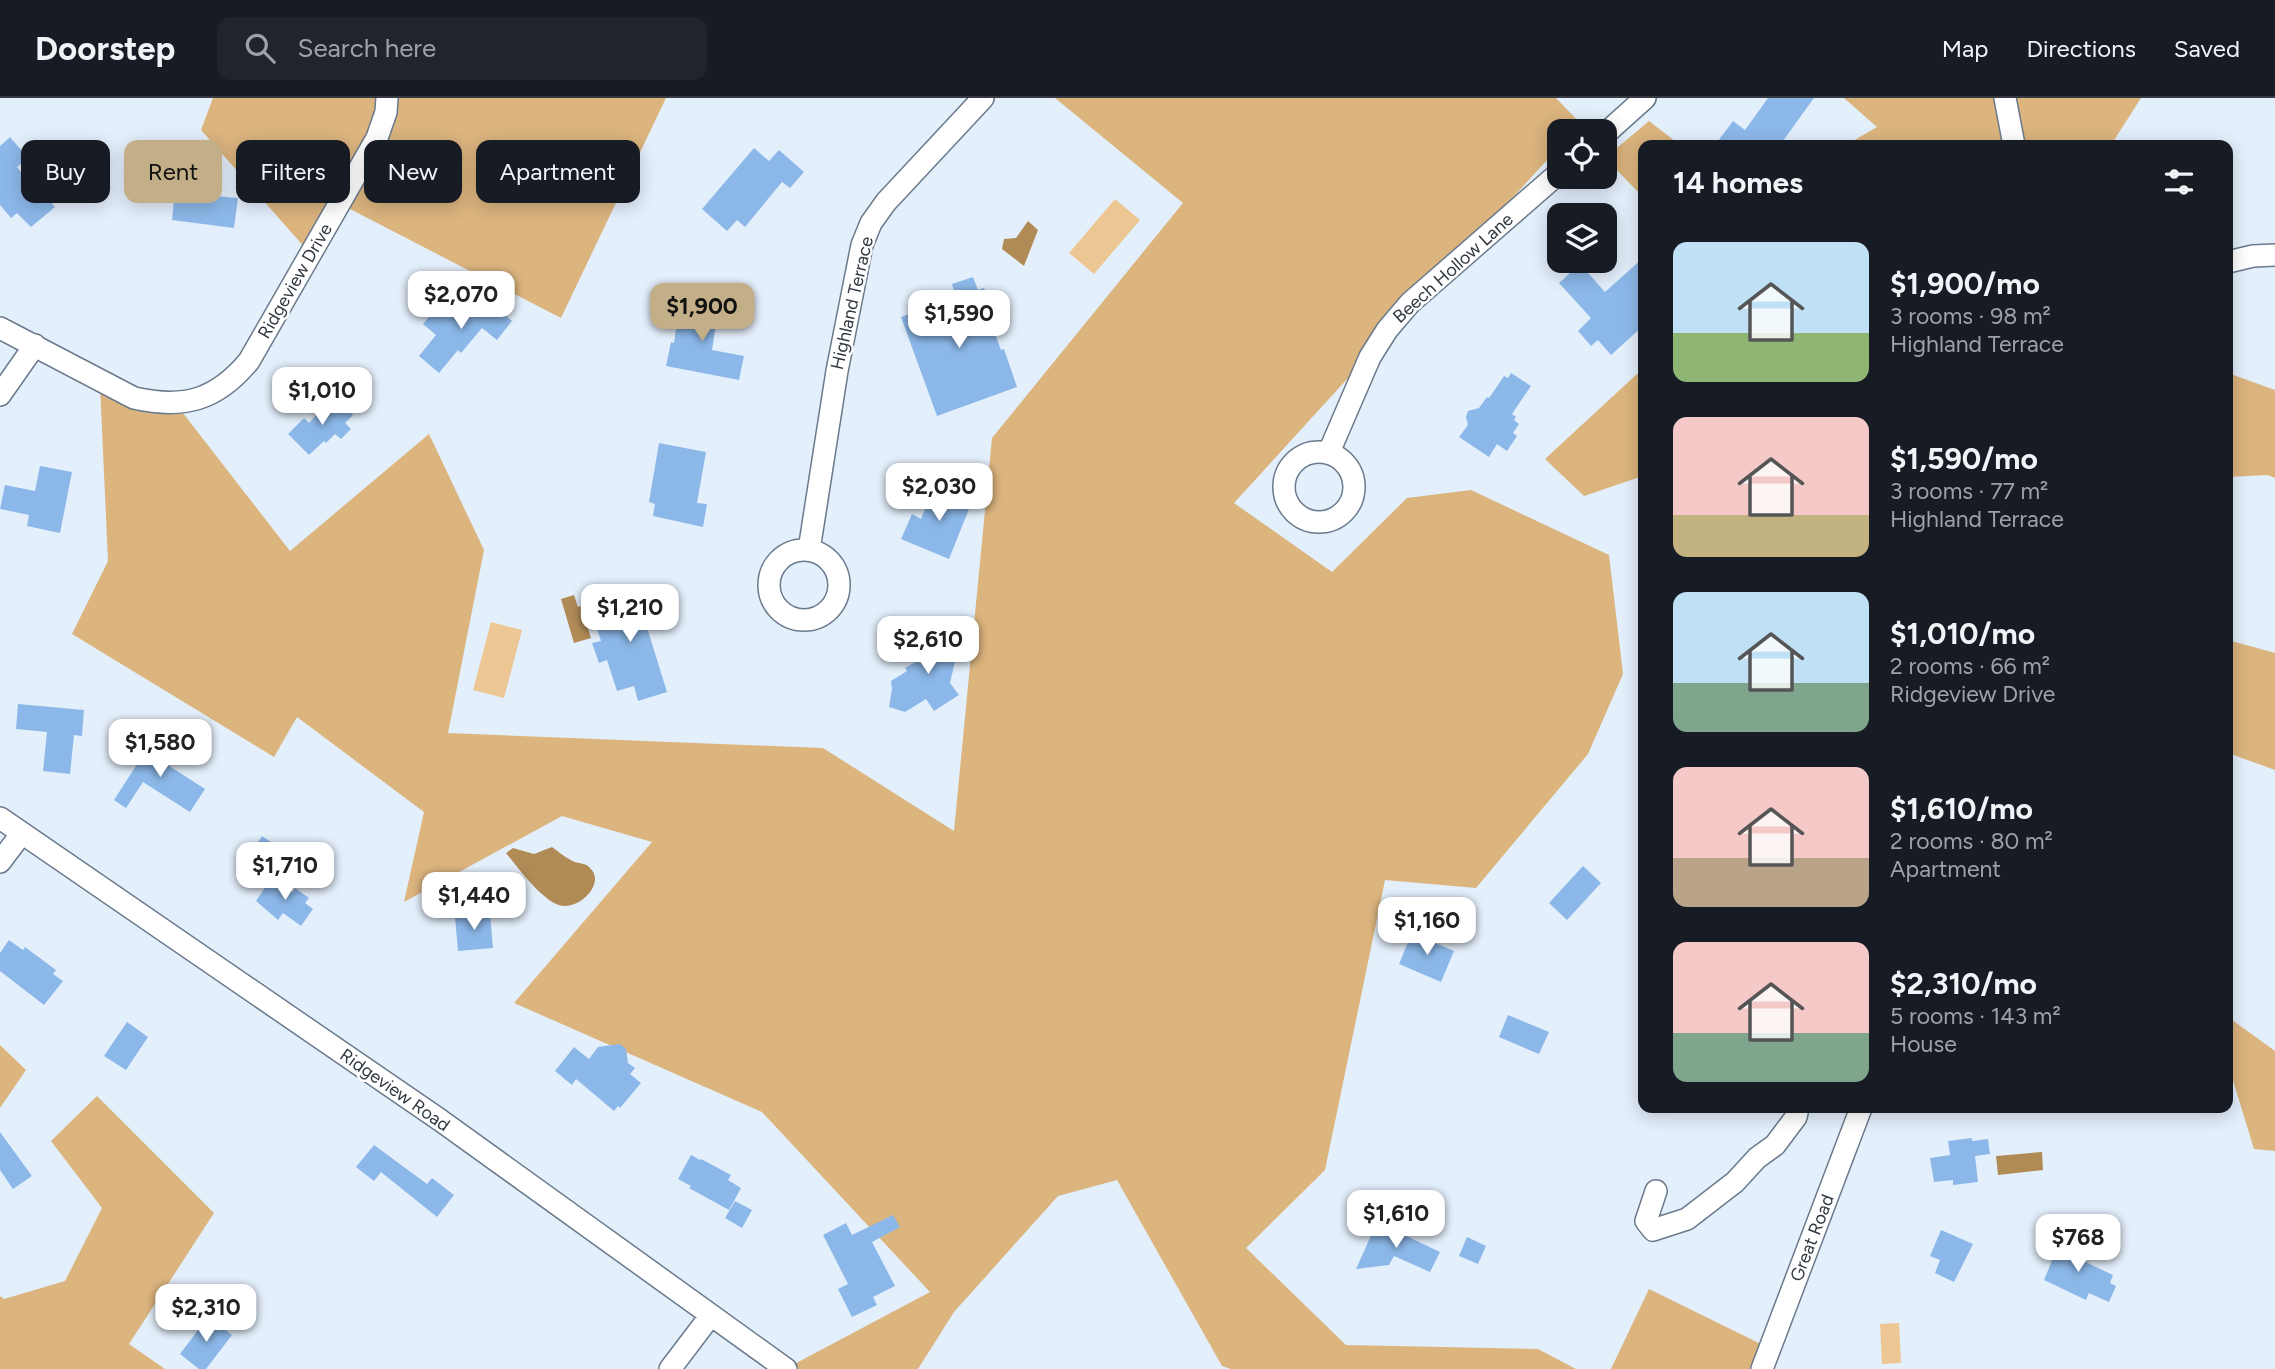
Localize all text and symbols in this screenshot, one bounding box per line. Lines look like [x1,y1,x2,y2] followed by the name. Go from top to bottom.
[217,17,707,80] search box
[35,29,175,68] text: Doorstep
[241,29,279,67] icon: search
[297,32,436,64] text: Search here
[1942,34,1988,63] text: Map
[2026,34,2136,63] text: Directions
[2174,34,2240,63] text: Saved
[1547,119,1617,273] map controls
[1547,119,1617,189] button: locate
[21,140,110,203] chip: Buy
[124,140,222,203] chip: Rent
[236,140,350,203] chip: Filters
[364,140,462,203] chip: New
[476,140,640,203] chip: Apartment
[2160,163,2198,201] icon: filters
[1673,164,1803,201] text: 14 homes
[1547,203,1617,273] button: layers
[1388,208,1518,328] street label: Beech Hollow Lane
[253,219,337,343] street label: Ridgeview Drive
[826,234,878,372] street label: Highland Terrace
[1890,265,2040,302] text: $1,900/mo
[1729,270,1813,354] icon: home
[404,272,518,331] pin: $2,070
[424,280,498,308] text: $2,070
[645,284,759,343] pin: $1,900
[902,290,1016,350] pin: $1,590
[666,292,738,320] text: $1,900
[924,299,994,327] text: $1,590
[1890,302,2051,330] text: 3 rooms · 98 m²
[1890,330,2064,358] text: Highland Terrace
[265,368,379,427] pin: $1,010
[288,376,356,404] text: $1,010
[1890,440,2038,477] text: $1,590/mo
[1729,445,1813,529] icon: home
[882,464,996,523] pin: $2,030
[902,472,976,500] text: $2,030
[1890,477,2048,505] text: 3 rooms · 77 m²
[1890,505,2064,533] text: Highland Terrace
[573,584,687,644] pin: $1,210
[597,593,663,621] text: $1,210
[1890,615,2035,652] text: $1,010/mo
[871,616,985,676] pin: $2,610
[1729,620,1813,704] icon: home
[893,625,963,653] text: $2,610
[1890,652,2050,680] text: 2 rooms · 66 m²
[1890,680,2055,708] text: Ridgeview Drive
[103,720,217,779] pin: $1,580
[125,728,195,756] text: $1,580
[1890,790,2033,827] text: $1,610/mo
[1729,795,1813,879] icon: home
[1890,827,2053,855] text: 2 rooms · 80 m²
[228,842,342,902] pin: $1,710
[252,851,318,879] text: $1,710
[1890,855,2001,883] text: Apartment
[417,872,531,932] pin: $1,440
[438,881,510,909] text: $1,440
[1370,898,1484,957] pin: $1,160
[1394,906,1460,934] text: $1,160
[1890,965,2037,1002] text: $2,310/mo
[1729,970,1813,1054] icon: home
[1890,1002,2061,1030] text: 5 rooms · 143 m²
[1890,1030,1957,1058] text: House
[336,1044,454,1136] street label: Ridgeview Road
[1339,1190,1453,1250] pin: $1,610
[1785,1191,1839,1285] street label: Great Road
[1363,1199,1429,1227] text: $1,610
[2037,1214,2119,1274] pin: $768
[2052,1223,2104,1251] text: $768
[149,1284,263,1344] pin: $2,310
[171,1293,241,1321] text: $2,310

